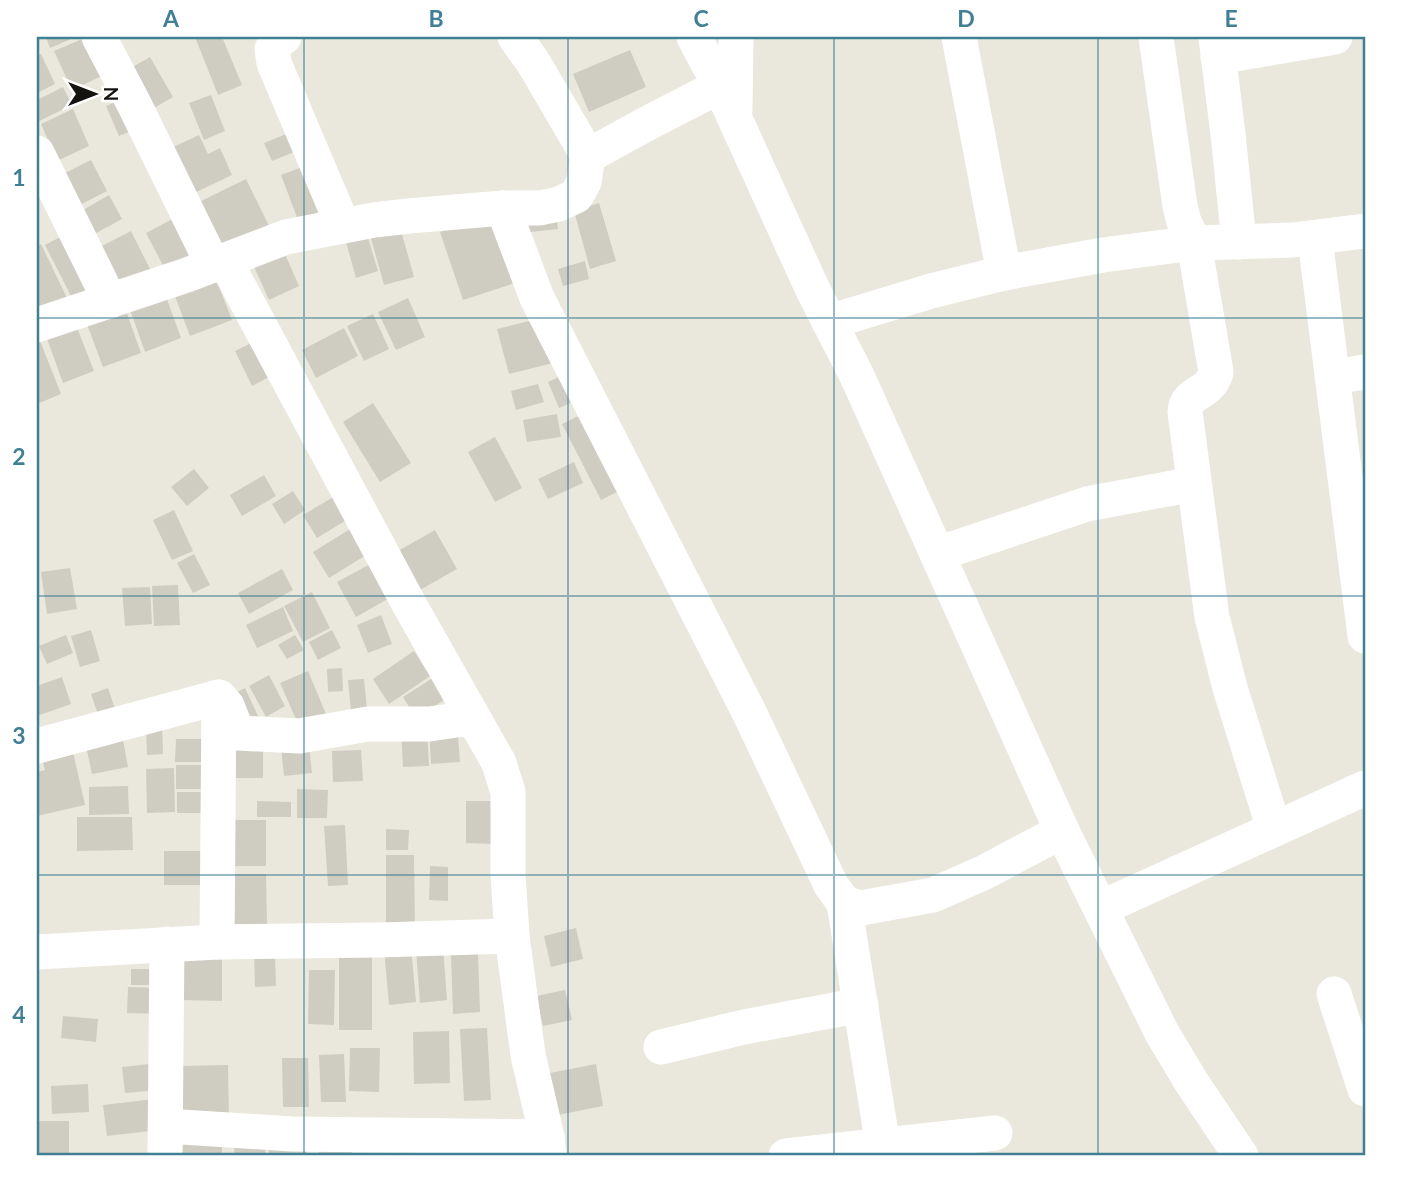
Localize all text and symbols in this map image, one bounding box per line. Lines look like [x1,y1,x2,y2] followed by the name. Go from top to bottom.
[162,4,180,32] text: A
[428,4,444,32] text: B
[693,4,709,32] text: C
[957,4,975,32] text: D
[1224,4,1238,32] text: E
[60,60,130,130] north arrow
[100,87,123,101] text: N
[12,163,26,191] text: 1
[12,442,26,470] text: 2
[12,721,26,749] text: 3
[12,1000,26,1028] text: 4

